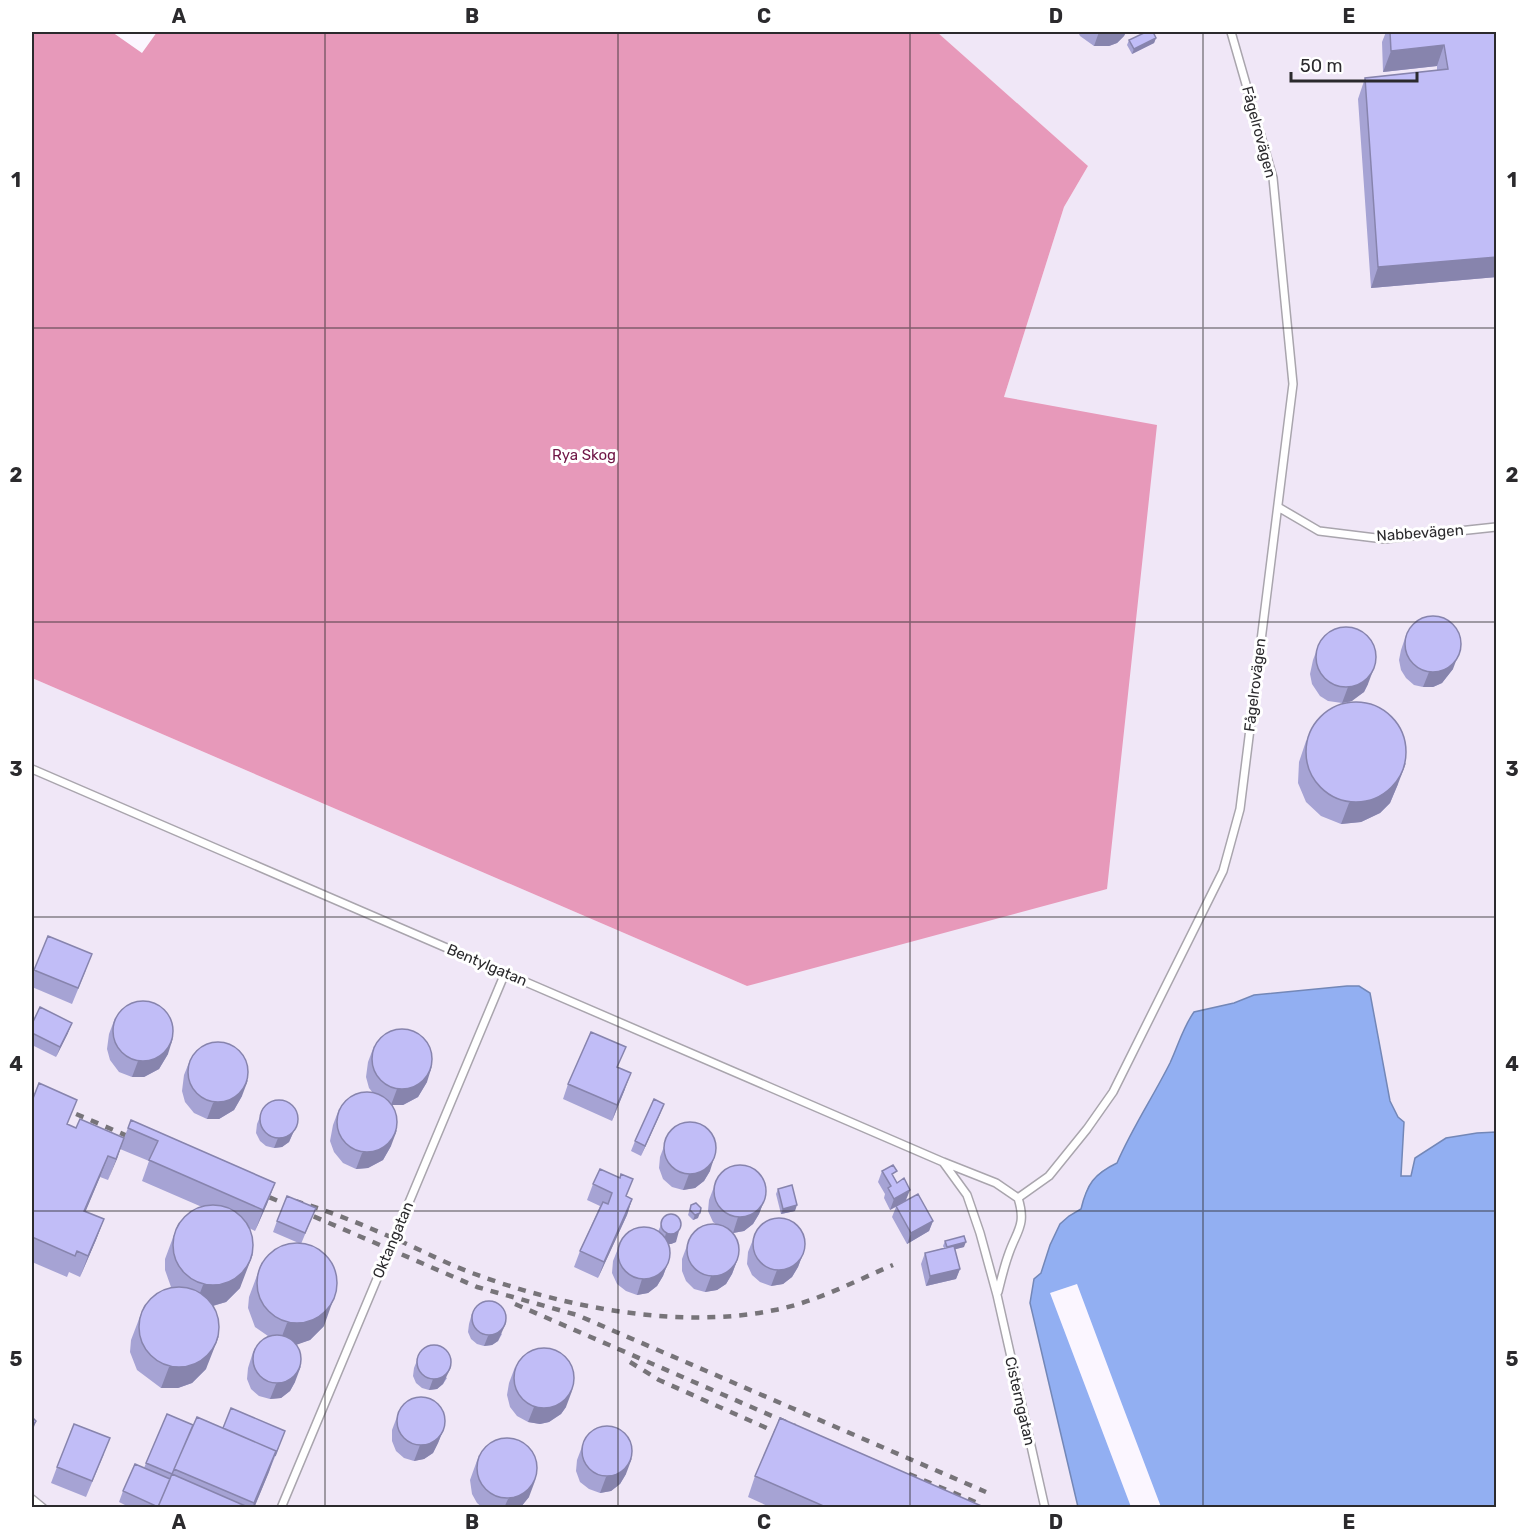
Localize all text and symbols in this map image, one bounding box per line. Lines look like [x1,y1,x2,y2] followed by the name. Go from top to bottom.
[172,4,187,28] text: A
[465,4,479,28] text: B
[757,4,771,28] text: C
[1049,4,1063,28] text: D
[1343,4,1355,28] text: E
[1291,45,1417,83] scale bar
[1300,55,1343,77] text: 50 m
[1238,84,1280,180] street label: Fågelrovägen
[11,168,21,192] text: 1
[1507,168,1517,192] text: 1
[552,446,616,464] park label: Rya Skog
[10,463,23,487] text: 2
[1506,463,1519,487] text: 2
[1376,521,1464,545] street label: Nabbevägen
[1240,637,1270,733] street label: Fågelrovägen
[9,757,23,781] text: 3
[1505,757,1519,781] text: 3
[444,940,530,990] street label: Bentylgatan
[9,1052,23,1076] text: 4
[1505,1052,1519,1076] text: 4
[369,1199,417,1281] street label: Oktangatan
[10,1347,23,1371] text: 5
[1506,1347,1519,1371] text: 5
[1001,1355,1039,1447] street label: Cisterngatan
[172,1510,187,1534] text: A
[465,1510,479,1534] text: B
[757,1510,771,1534] text: C
[1049,1510,1063,1534] text: D
[1343,1510,1355,1534] text: E

